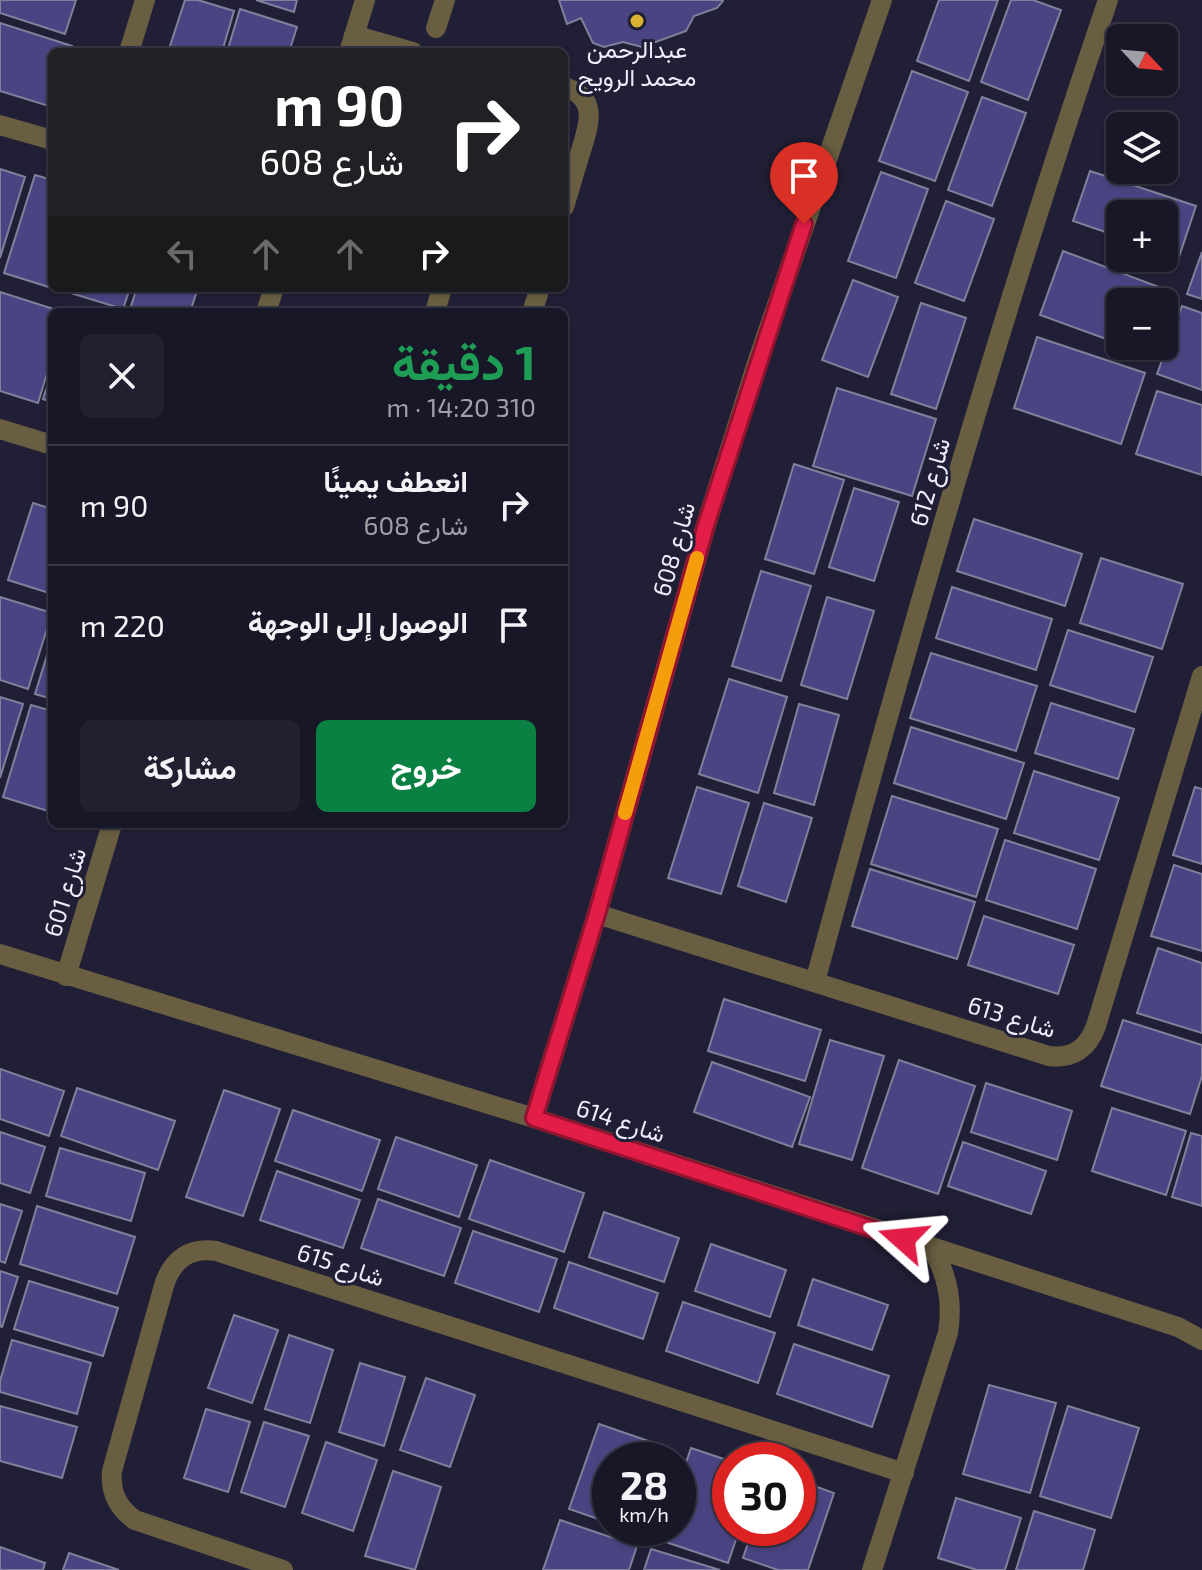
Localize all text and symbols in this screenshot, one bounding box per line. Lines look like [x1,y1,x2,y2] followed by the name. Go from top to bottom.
[628,12,646,30] marker: عبدالرحمن محمد الرويح
[1106,24,1178,96] north arrow
[1106,24,1178,360] map controls
[578,34,696,95] place label: عبدالرحمن محمد الرويح
[274,70,404,137] text: 90 m
[432,80,536,184] icon: right
[1106,112,1178,184] button: layers
[259,139,404,182] text: شارع 608
[770,142,838,224] pin
[782,154,826,198] icon: arrive
[1106,200,1178,272] button: +
[160,232,204,276] icon: left
[244,232,288,276] icon: ahead
[328,232,372,276] icon: ahead
[412,232,456,276] icon: right
[1106,288,1178,360] button: −
[392,332,536,390] text: 1 دقيقة
[80,334,164,418] button: close
[386,391,536,422] text: 310 m · 14:20
[903,435,958,530] street label: شارع 612
[323,462,468,498] text: انعطف يمينًا
[492,483,536,527] icon: right
[80,487,148,523] text: 90 m
[646,499,703,600] street label: شارع 608
[364,509,468,540] text: شارع 608
[248,603,468,639] text: الوصول إلى الوجهة
[492,603,536,647] icon: arrive
[80,607,165,643] text: 220 m
[80,720,300,812] button: مشاركة
[316,720,536,812] button: خروج
[37,844,94,941] street label: شارع 601
[964,989,1059,1046] street label: شارع 613
[572,1092,669,1151] street label: شارع 614
[861,1197,945,1281] position arrow
[293,1236,388,1295] street label: شارع 615
[712,1442,816,1546] speed limit sign: 30
[620,1460,668,1508] text: 28
[619,1502,669,1526] text: km/h

